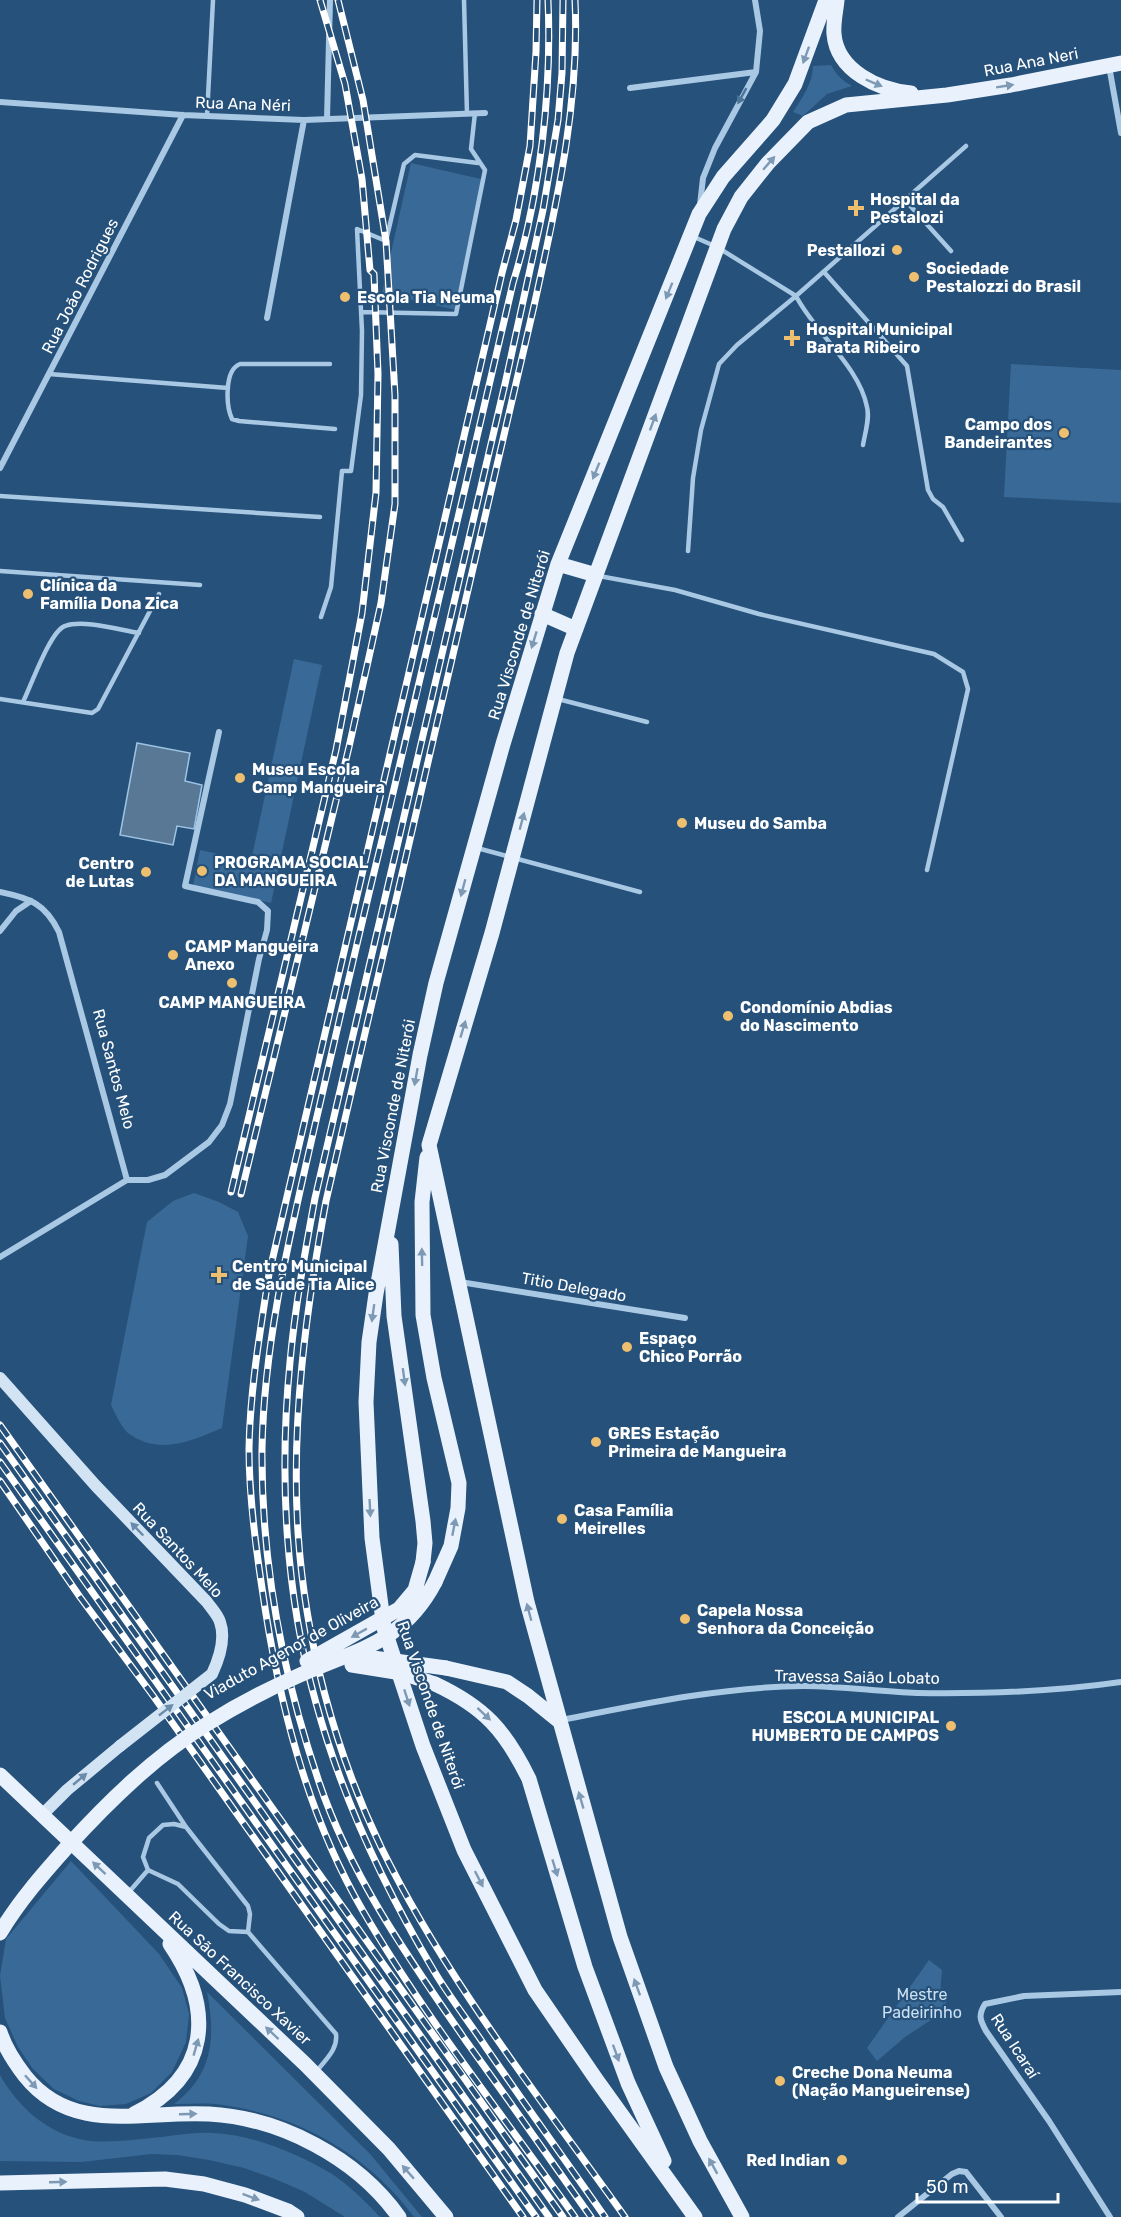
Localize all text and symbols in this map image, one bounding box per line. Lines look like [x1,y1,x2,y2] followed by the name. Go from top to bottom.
[982,44,1080,80] street label: Rua Ana Neri
[801,46,810,64] one-way arrow
[865,79,883,88] one-way arrow
[996,81,1015,90] one-way arrow
[737,88,747,105] one-way arrow
[195,93,291,115] street label: Rua Ana Néri
[762,156,775,171] one-way arrow
[870,190,960,227] place label: Hospital da Pestalozi
[847,199,865,217] marker: Hospital da Pestalozi
[38,215,122,357] street label: Rua João Rodrigues
[807,241,885,260] place label: Pestallozi
[890,243,904,257] marker: Pestallozi
[926,259,1081,296] place label: Sociedade Pestalozzi do Brasil
[907,270,921,284] marker: Sociedade Pestalozzi do Brasil
[664,282,674,300] one-way arrow
[357,288,495,307] place label: Escola Tia Neuma
[338,290,352,304] marker: Escola Tia Neuma
[806,320,953,357] place label: Hospital Municipal Barata Ribeiro
[783,329,801,347] marker: Hospital Municipal Barata Ribeiro
[648,413,658,431] one-way arrow
[944,415,1052,452] place label: Campo dos Bandeirantes
[1057,426,1071,440] marker: Campo dos Bandeirantes
[591,463,601,481] one-way arrow
[484,548,554,722] street label: Rua Visconde de Niterói
[40,576,179,613] place label: Clínica da Família Dona Zica
[21,587,35,601] marker: Clínica da Família Dona Zica
[529,631,538,649] one-way arrow
[252,760,385,797] place label: Museu Escola Camp Mangueira
[233,771,247,785] marker: Museu Escola Camp Mangueira
[517,812,527,830] one-way arrow
[694,814,827,833] place label: Museu do Samba
[675,816,689,830] marker: Museu do Samba
[214,853,369,890] place label: PROGRAMA SOCIAL DA MANGUEIRA
[66,854,134,891] place label: Centro de Lutas
[195,864,209,878] marker: PROGRAMA SOCIAL DA MANGUEIRA
[139,865,153,879] marker: Centro de Lutas
[458,879,468,897] one-way arrow
[185,937,319,974] place label: CAMP Mangueira Anexo
[166,948,180,962] marker: CAMP Mangueira Anexo
[225,976,239,990] marker: CAMP MANGUEIRA
[159,993,306,1012] place label: CAMP MANGUEIRA
[740,998,893,1035] place label: Condomínio Abdias do Nascimento
[89,1007,139,1131] street label: Rua Santos Melo
[721,1009,735,1023] marker: Condomínio Abdias do Nascimento
[367,1018,419,1194] street label: Rua Visconde de Niterói
[459,1020,468,1038] one-way arrow
[411,1068,420,1087] one-way arrow
[417,1248,427,1267] one-way arrow
[232,1257,374,1294] place label: Centro Municipal de Saúde Tia Alice
[210,1266,228,1284] marker: Centro Municipal de Saúde Tia Alice
[520,1268,628,1306] street label: Titio Delegado
[369,1304,378,1323] one-way arrow
[639,1329,742,1366] place label: Espaço Chico Porrão
[620,1340,634,1354] marker: Espaço Chico Porrão
[399,1368,408,1387] one-way arrow
[608,1424,786,1461] place label: GRES Estação Primeira de Mangueira
[589,1435,603,1449] marker: GRES Estação Primeira de Mangueira
[129,1498,227,1602] street label: Rua Santos Melo
[366,1498,375,1517] one-way arrow
[574,1501,673,1538] place label: Casa Família Meirelles
[555,1512,569,1526] marker: Casa Família Meirelles
[450,1517,459,1536] one-way arrow
[130,1523,144,1537] one-way arrow
[201,1592,381,1704] street label: Viaduto Agenor de Oliveira
[697,1601,874,1638] place label: Capela Nossa Senhora da Conceição
[524,1603,533,1621] one-way arrow
[678,1612,692,1626] marker: Capela Nossa Senhora da Conceição
[393,1618,469,1792] street label: Rua Visconde de Niterói
[350,1628,367,1638] one-way arrow
[774,1666,940,1688] street label: Travessa Saião Lobato
[403,1689,412,1707] one-way arrow
[158,1703,174,1716] one-way arrow
[476,1707,491,1720] one-way arrow
[751,1708,939,1745] place label: ESCOLA MUNICIPAL HUMBERTO DE CAMPOS
[944,1719,958,1733] marker: ESCOLA MUNICIPAL HUMBERTO DE CAMPOS
[72,1773,87,1786] one-way arrow
[576,1791,585,1809] one-way arrow
[551,1859,560,1877] one-way arrow
[93,1862,107,1876] one-way arrow
[475,1871,484,1888] one-way arrow
[165,1907,315,2049] street label: Rua São Francisco Xavier
[632,1978,642,1996] one-way arrow
[882,1985,962,2022] park label: Mestre Padeirinho
[987,2010,1044,2083] street label: Rua Icaraí
[265,2027,280,2040] one-way arrow
[192,2037,201,2055] one-way arrow
[612,2044,622,2062] one-way arrow
[792,2063,970,2100] place label: Creche Dona Neuma (Nação Mangueirense)
[24,2074,38,2089] one-way arrow
[773,2074,787,2088] marker: Creche Dona Neuma (Nação Mangueirense)
[178,2110,197,2119] one-way arrow
[746,2151,830,2170] place label: Red Indian
[835,2153,849,2167] marker: Red Indian
[708,2157,718,2174] one-way arrow
[402,2164,415,2180] one-way arrow
[917,2166,1058,2204] scale bar
[926,2176,969,2198] text: 50 m
[49,2178,68,2187] one-way arrow
[242,2193,260,2203] one-way arrow

